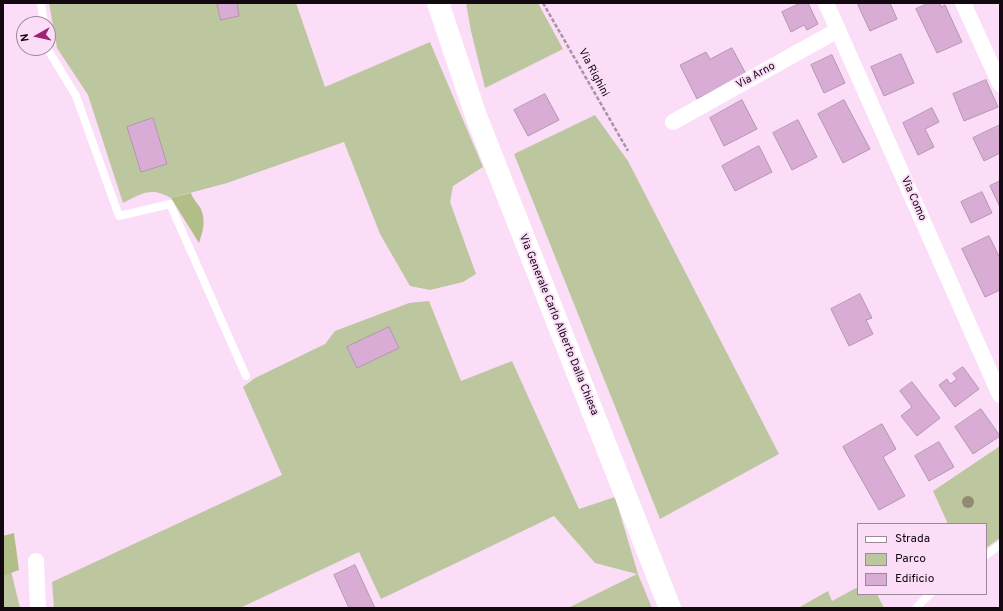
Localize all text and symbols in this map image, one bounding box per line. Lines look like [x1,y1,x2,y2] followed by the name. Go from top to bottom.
[16,16,56,56] north arrow
[18,33,33,42] text: N
[575,47,611,99] street label: Via Righini
[734,60,778,92] street label: Via Arno
[897,175,929,223] street label: Via Como
[515,232,601,418] street label: Via Generale Carlo Alberto Dalla Chiesa
[857,523,987,595] legend
[895,531,930,547] text: Strada
[895,551,926,567] text: Parco
[895,571,934,587] text: Edificio

